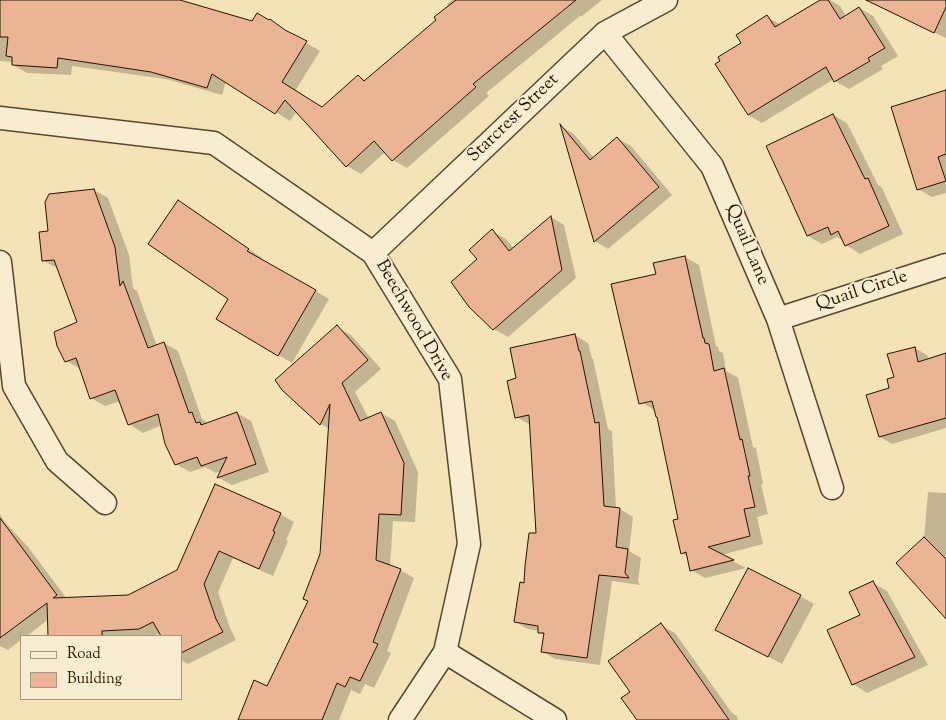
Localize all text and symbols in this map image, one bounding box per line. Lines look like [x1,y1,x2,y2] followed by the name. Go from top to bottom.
[464,70,564,168] street label: Starcrest Street
[719,201,773,289] street label: Quail Lane
[370,256,456,386] street label: Beechwood Drive
[813,267,911,317] street label: Quail Circle
[20,635,182,700] legend
[67,644,101,665] text: Road
[67,669,122,690] text: Building

